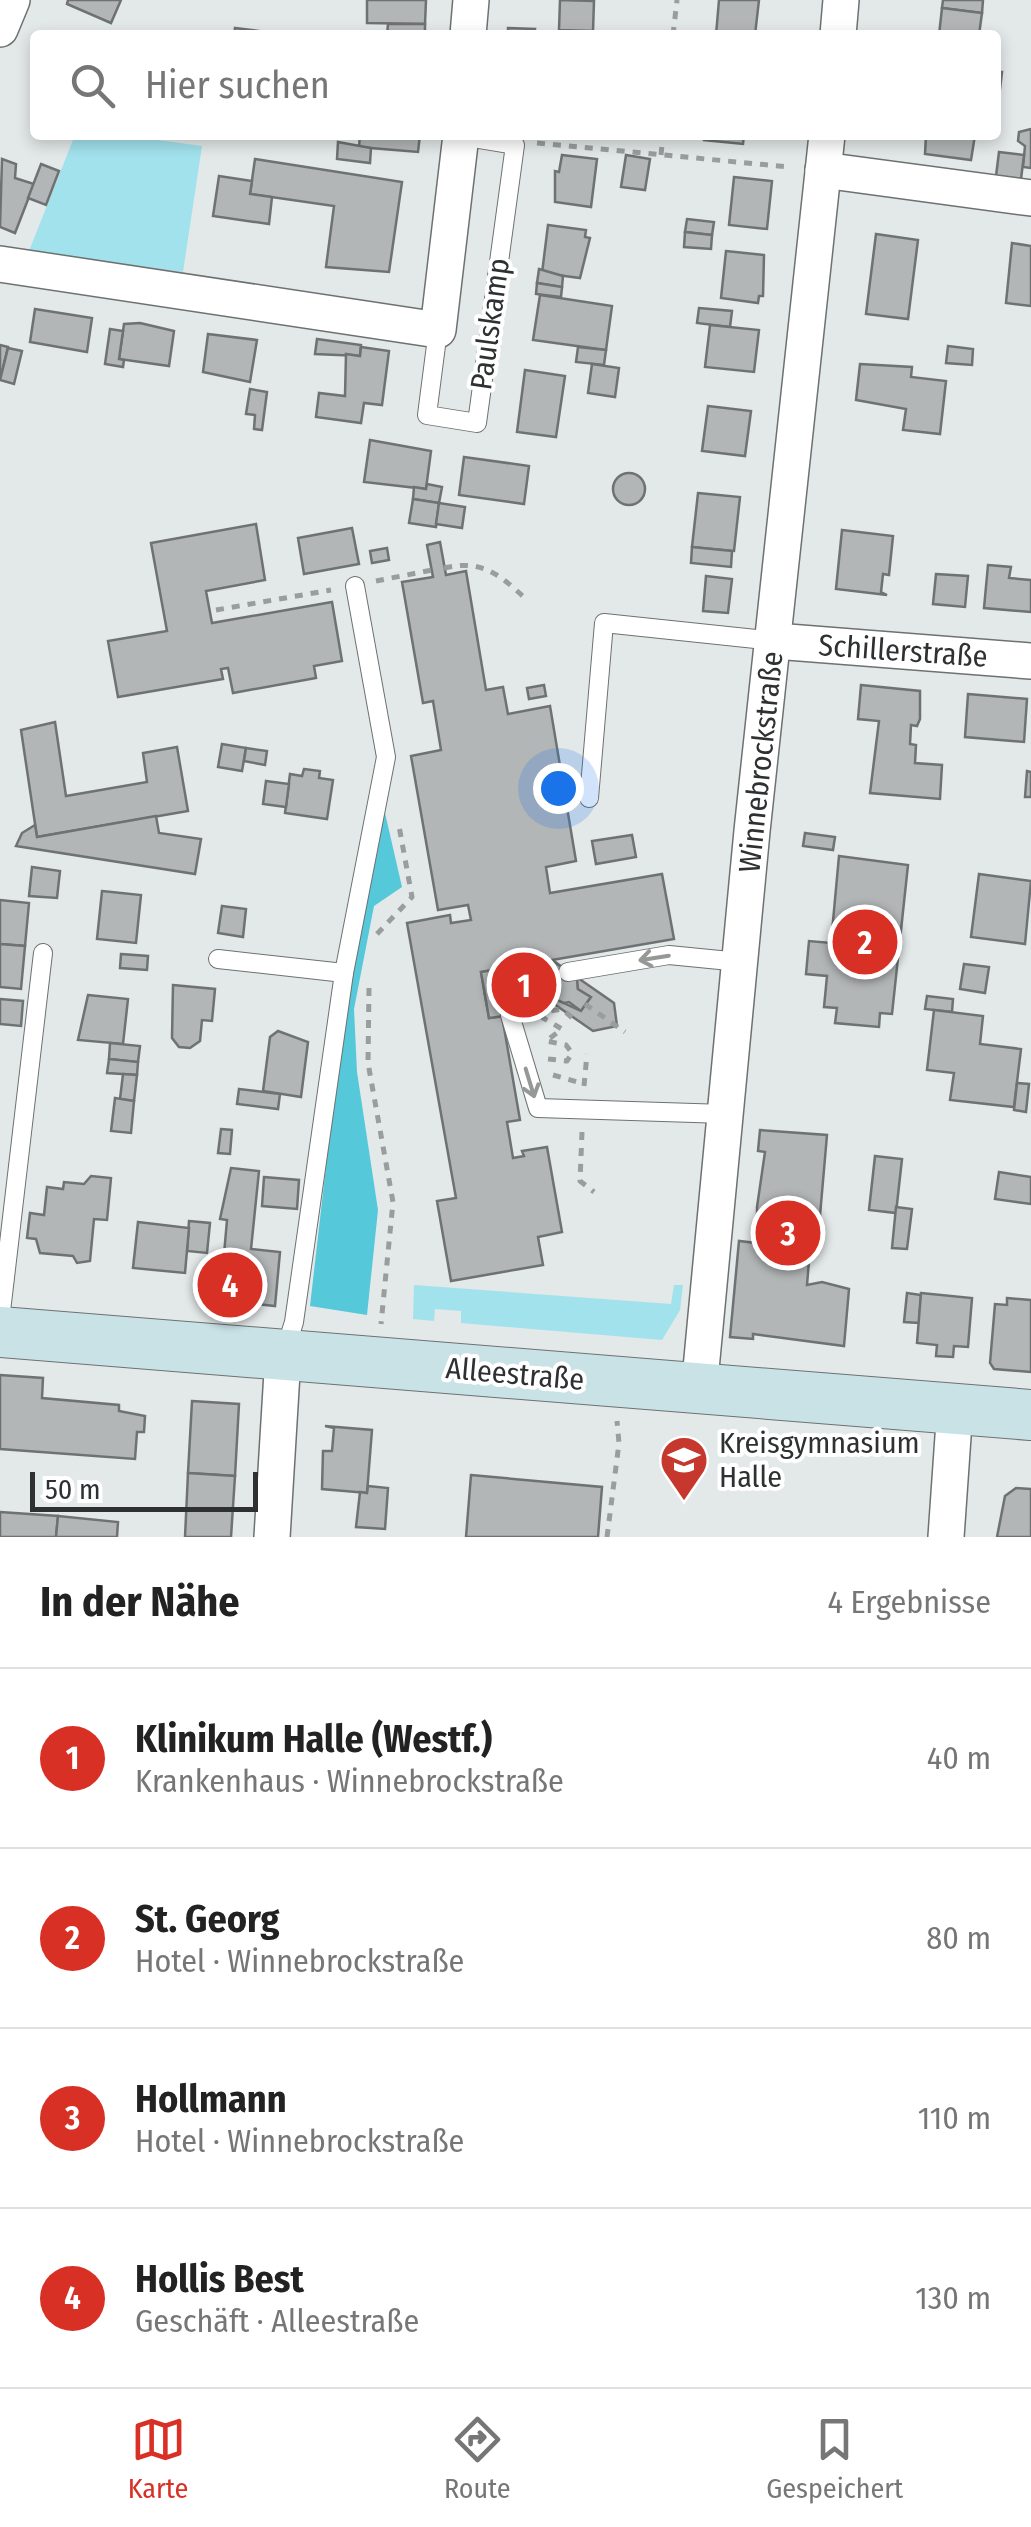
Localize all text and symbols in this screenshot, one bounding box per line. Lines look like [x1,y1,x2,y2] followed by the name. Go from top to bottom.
[30,30,1001,140] search box
[65,58,120,113] icon: search
[145,62,330,108] text: Hier suchen
[463,256,517,392] street label: Paulskamp
[817,627,989,675] street label: Schillerstraße
[731,650,791,874] street label: Winnebrockstraße
[533,763,584,814] your location
[832,904,898,980] pin: 2
[492,948,556,1022] pin: 1
[638,950,671,968] one-way arrow
[522,1067,540,1098] one-way arrow
[756,1196,820,1270] pin: 3
[198,1248,262,1322] pin: 4
[444,1350,586,1398] street label: Alleestraße
[719,1425,920,1495] place label: Kreisgymnasium Halle
[658,1434,710,1502] school or university icon: Kreisgymnasium Halle
[30,1467,258,1512] scale bar
[45,1473,101,1506] text: 50 m
[40,1577,240,1627] text: In der Nähe
[827,1583,991,1621] text: 4 Ergebnisse
[135,1716,492,1762] text: Klinikum Halle (Westf.)
[66,1739,79,1777] text: 1
[927,1739,991,1777] text: 40 m
[135,1762,564,1800] text: Krankenhaus · Winnebrockstraße
[135,1896,279,1942] text: St. Georg
[65,1919,80,1957] text: 2
[926,1919,991,1957] text: 80 m
[135,1942,464,1980] text: Hotel · Winnebrockstraße
[135,2076,287,2122] text: Hollmann
[65,2099,80,2137] text: 3
[918,2099,991,2137] text: 110 m
[135,2122,464,2160] text: Hotel · Winnebrockstraße
[135,2256,304,2302] text: Hollis Best
[64,2279,81,2317] text: 4
[915,2279,991,2317] text: 130 m
[135,2302,419,2340] text: Geschäft · Alleestraße
[128,2412,188,2505] tab: Karte
[444,2412,511,2505] tab: Route
[766,2412,903,2505] tab: Gespeichert

